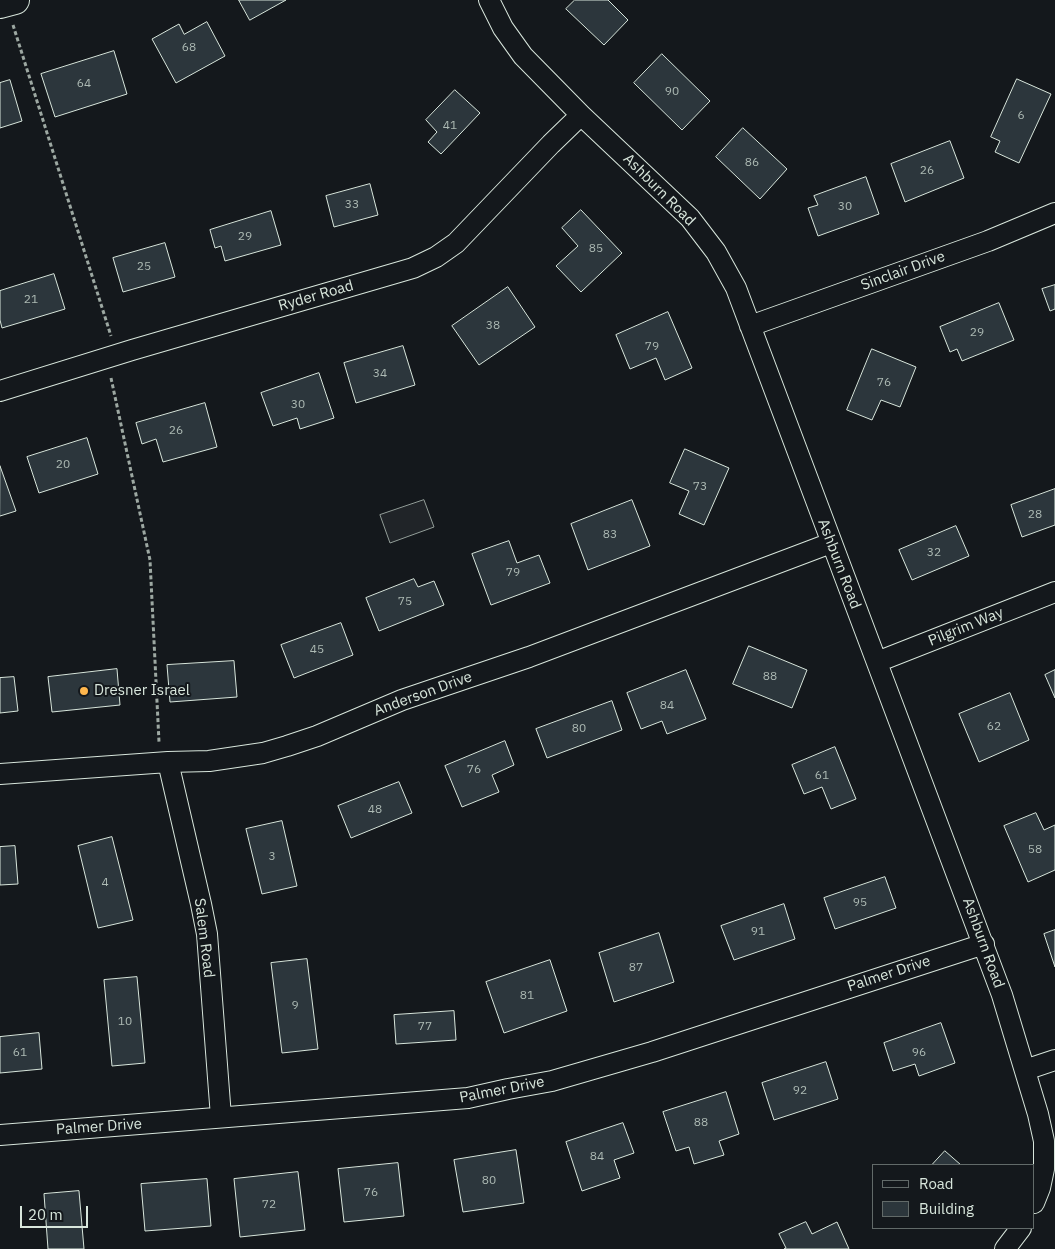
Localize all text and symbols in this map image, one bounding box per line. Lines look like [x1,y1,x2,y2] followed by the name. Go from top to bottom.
[182,41,196,55] house number: 68
[77,77,91,91] house number: 64
[665,85,679,99] house number: 90
[1017,109,1025,123] house number: 6
[443,119,457,133] house number: 41
[619,150,699,230] street label: Ashburn Road
[745,156,759,170] house number: 86
[920,164,934,178] house number: 26
[345,198,359,212] house number: 33
[838,200,852,214] house number: 30
[238,230,252,244] house number: 29
[589,242,603,256] house number: 85
[858,247,948,295] street label: Sinclair Drive
[137,260,151,274] house number: 25
[276,277,356,315] street label: Ryder Road
[24,293,38,307] house number: 21
[486,319,500,333] house number: 38
[970,326,984,340] house number: 29
[645,340,659,354] house number: 79
[373,367,387,381] house number: 34
[877,376,891,390] house number: 76
[291,398,305,412] house number: 30
[169,424,183,438] house number: 26
[56,458,70,472] house number: 20
[693,480,707,494] house number: 73
[1028,508,1042,522] house number: 28
[814,517,864,611] street label: Ashburn Road
[603,528,617,542] house number: 83
[927,546,941,560] house number: 32
[506,566,520,580] house number: 79
[398,595,412,609] house number: 75
[926,604,1006,650] street label: Pilgrim Way
[310,643,324,657] house number: 45
[371,668,475,720] street label: Anderson Drive
[763,670,777,684] house number: 88
[94,682,190,700] place label: Dresner Israel
[78,685,90,697] marker: Dresner Israel
[660,699,674,713] house number: 84
[987,720,1001,734] house number: 62
[572,722,586,736] house number: 80
[467,763,481,777] house number: 76
[815,769,829,783] house number: 61
[368,803,382,817] house number: 48
[1028,843,1042,857] house number: 58
[268,850,276,864] house number: 3
[101,876,109,890] house number: 4
[958,895,1008,991] street label: Ashburn Road
[853,896,867,910] house number: 95
[190,897,218,979] street label: Salem Road
[751,925,765,939] house number: 91
[845,952,933,996] street label: Palmer Drive
[629,961,643,975] house number: 87
[520,989,534,1003] house number: 81
[291,999,299,1013] house number: 9
[118,1015,132,1029] house number: 10
[418,1020,432,1034] house number: 77
[13,1046,27,1060] house number: 61
[912,1046,926,1060] house number: 96
[458,1073,546,1107] street label: Palmer Drive
[793,1084,807,1098] house number: 92
[55,1115,143,1139] street label: Palmer Drive
[694,1116,708,1130] house number: 88
[590,1150,604,1164] house number: 84
[872,1164,1035,1229] legend
[482,1174,496,1188] house number: 80
[919,1174,954,1193] text: Road
[364,1186,378,1200] house number: 76
[22,1196,90,1228] scale bar
[262,1198,276,1212] house number: 72
[919,1199,974,1218] text: Building
[28,1205,63,1224] text: 20 m

